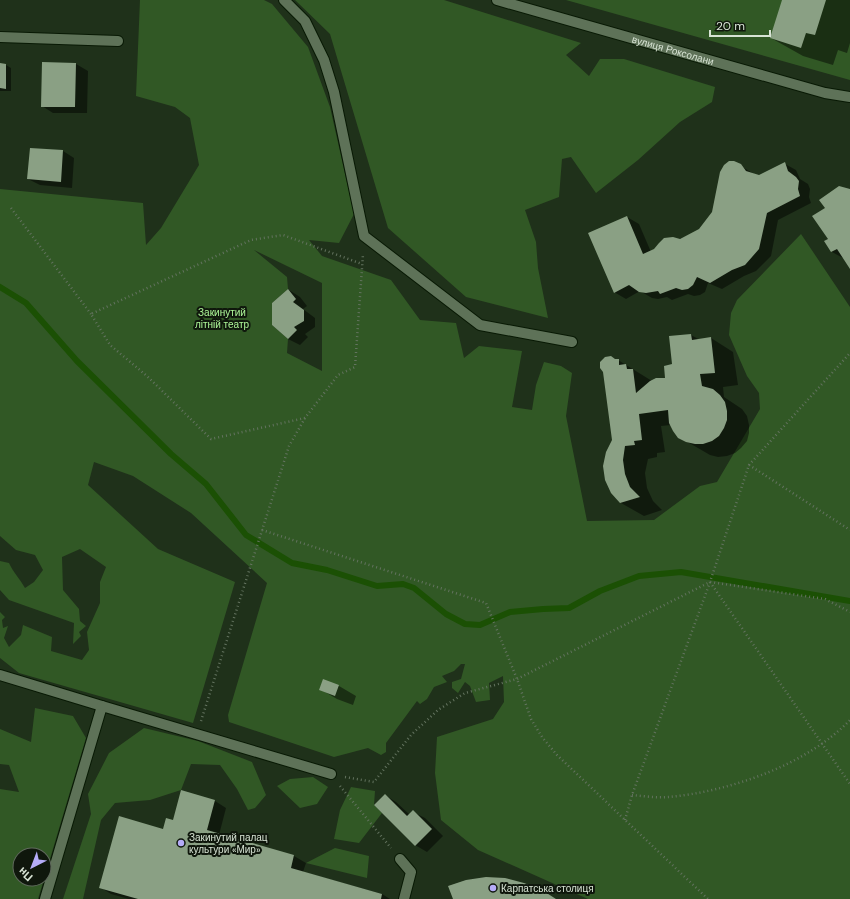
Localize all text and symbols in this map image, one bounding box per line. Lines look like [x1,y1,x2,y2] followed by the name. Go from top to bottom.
[710,12,770,38] scale bar
[716,18,745,34] text: 20 m
[631,33,715,68] street label: вулиця Роксолани
[195,306,250,331] park label: Закинутий літній театр
[189,831,268,856] place label: Закинутий палац культури «Мир»
[176,838,186,848] marker: Закинутий палац культури «Мир»
[12,847,52,887] north arrow
[15,864,35,885] text: Пн
[501,882,594,895] place label: Карпатська столиця
[488,883,498,893] marker: Карпатська столиця

